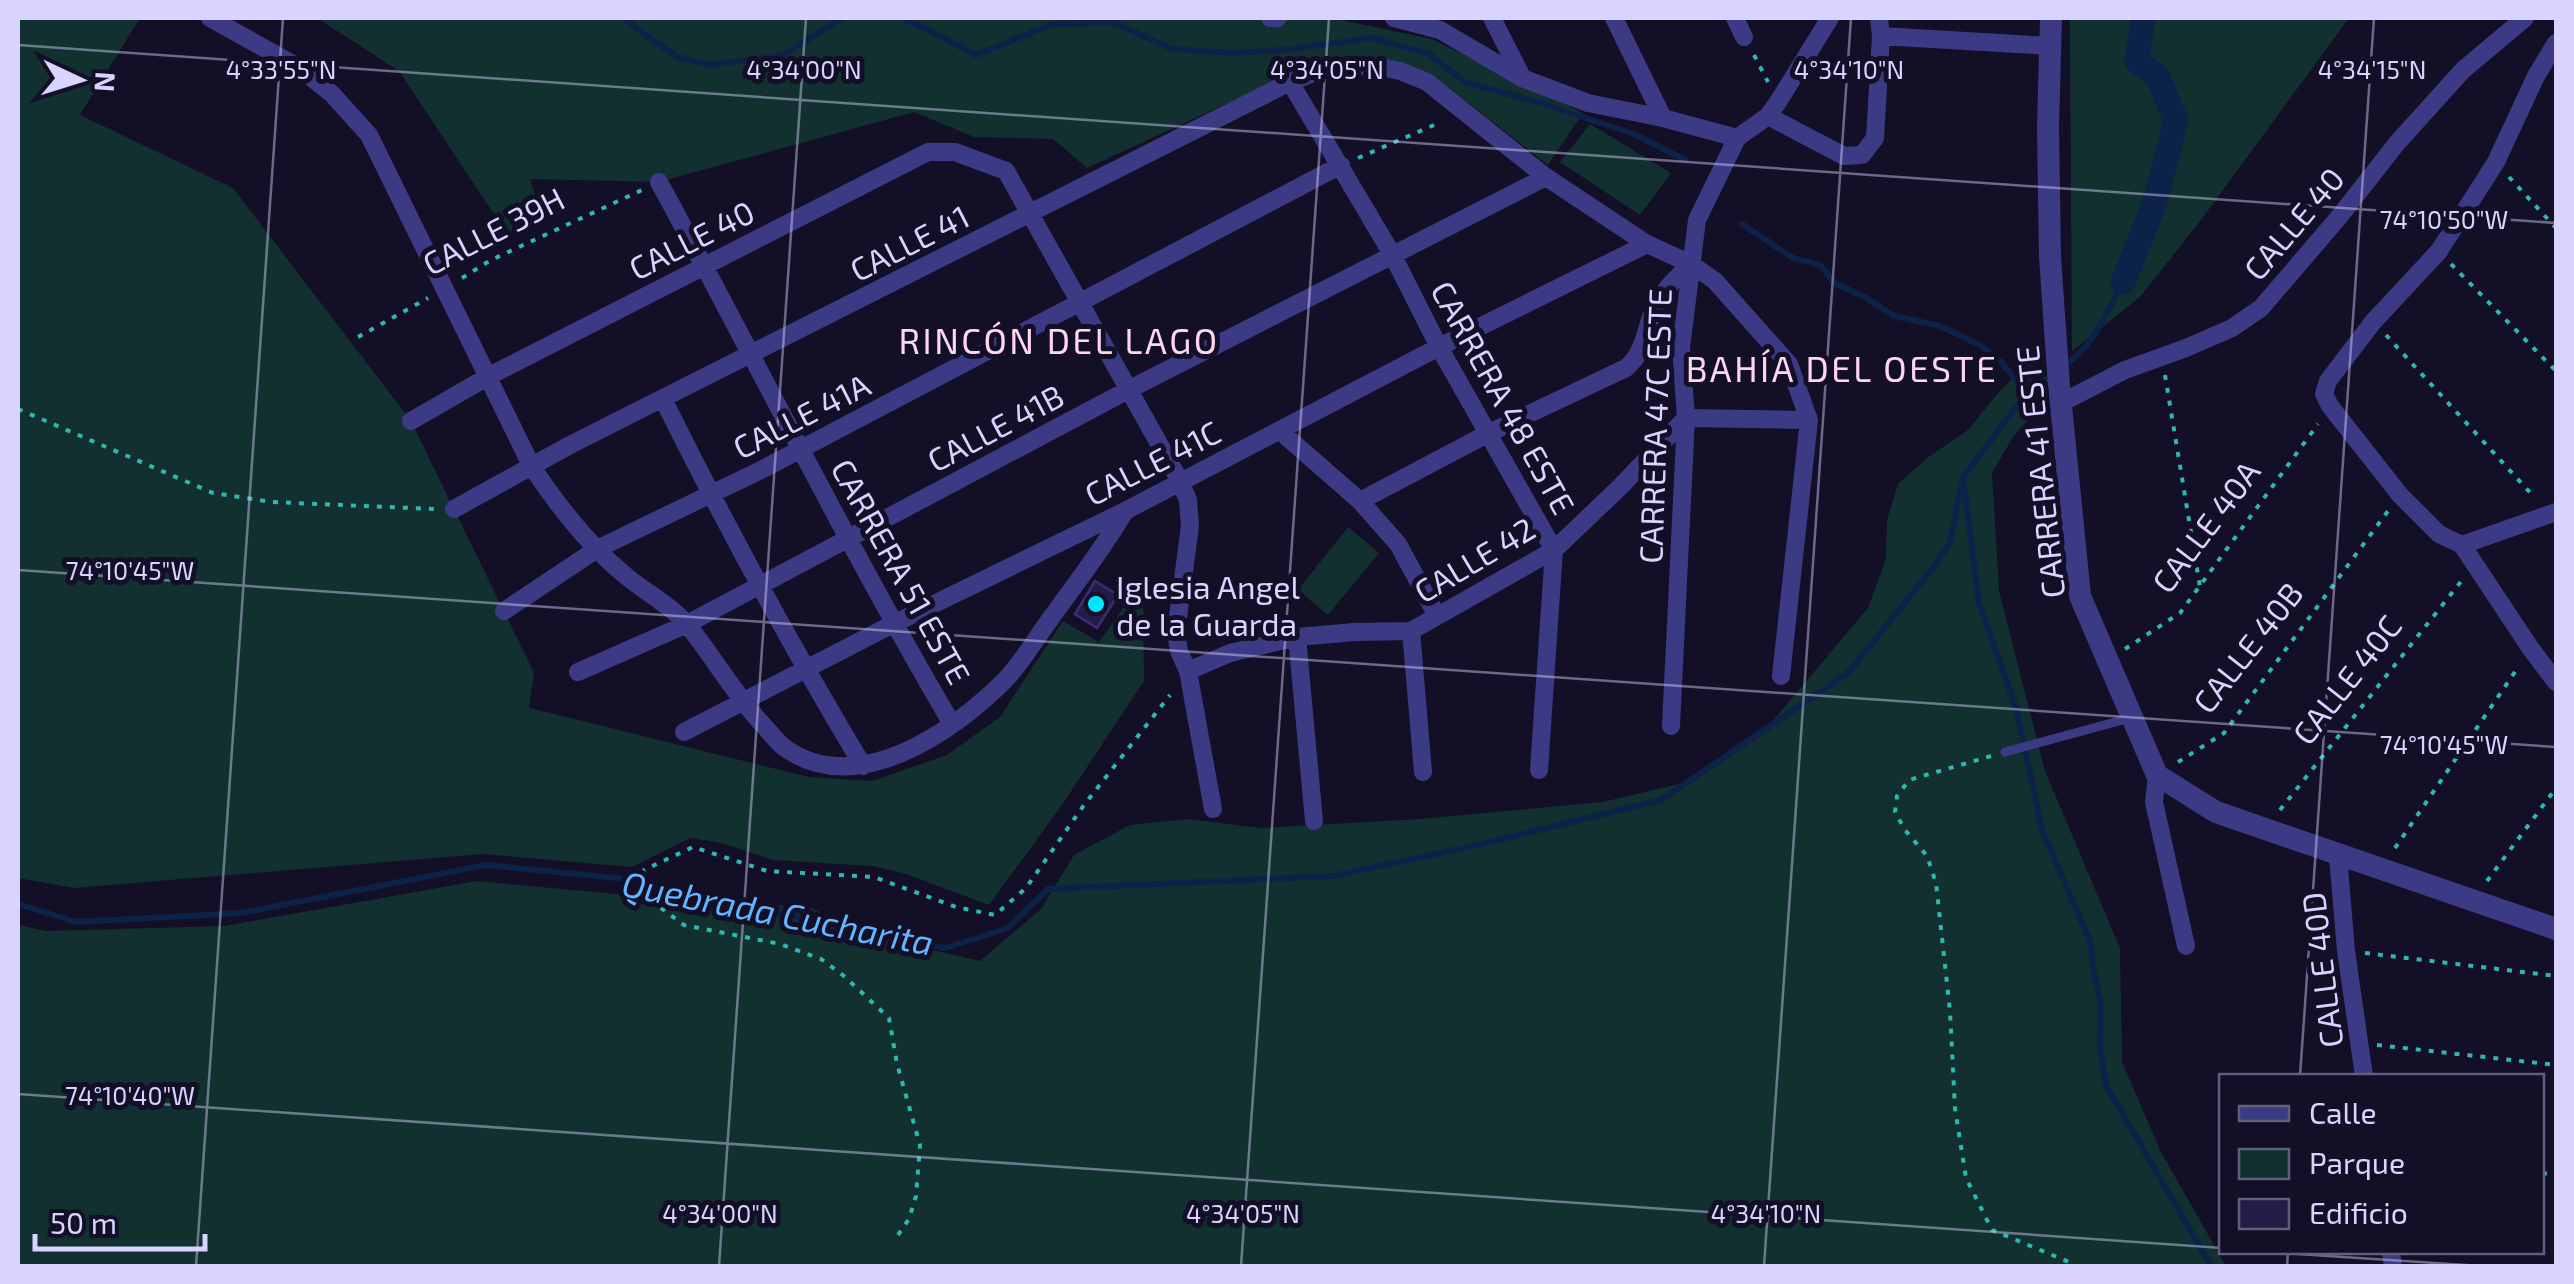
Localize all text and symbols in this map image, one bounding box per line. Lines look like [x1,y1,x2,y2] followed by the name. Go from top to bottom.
[30,30,130,130] north arrow
[226,54,336,84] text: 4°33'55"N
[746,54,862,84] text: 4°34'00"N
[1270,54,1384,84] text: 4°34'05"N
[1794,54,1904,84] text: 4°34'10"N
[2318,54,2426,84] text: 4°34'15"N
[88,71,124,93] text: N
[2235,159,2351,287] street label: CALLE 40
[416,178,570,282] street label: CALLE 39H
[622,191,760,287] street label: CALLE 40
[843,196,975,288] street label: CALLE 41
[2380,204,2508,234] text: 74°10'50"W
[1424,274,1584,520] street label: CARRERA 48 ESTE
[1630,288,1678,564] street label: CARRERA 47C ESTE
[898,319,1220,361] district label: RINCÓN DEL LAGO
[2007,344,2071,600] street label: CARRERA 41 ESTE
[1686,347,1998,389] district label: BAHÍA DEL OESTE
[726,364,876,466] street label: CALLE 41A
[921,375,1069,479] street label: CALLE 41B
[1078,412,1226,512] street label: CALLE 41C
[825,452,979,690] street label: CARRERA 51 ESTE
[2143,453,2267,599] street label: CALLE 40A
[1407,508,1541,610] street label: CALLE 42
[66,555,194,585] text: 74°10'45"W
[1116,567,1300,642] place label: Iglesia Angel de la Guarda
[2184,574,2310,720] street label: CALLE 40B
[1085,593,1107,615] marker: Iglesia Angel de la Guarda
[2284,607,2408,751] street label: CALLE 40C
[2380,729,2508,759] text: 74°10'45"W
[619,861,937,964] water label: Quebrada Cucharita
[2293,890,2349,1050] street label: CALLE 40D
[2219,1074,2544,1254] legend
[65,1080,195,1110] text: 74°10'40"W
[2309,1094,2377,1130] text: Calle
[2309,1144,2405,1180] text: Parque
[35,1189,205,1251] scale bar
[2309,1194,2408,1230] text: Edificio
[662,1198,778,1228] text: 4°34'00"N
[1186,1198,1300,1228] text: 4°34'05"N
[1711,1198,1821,1228] text: 4°34'10"N
[50,1204,117,1240] text: 50 m

